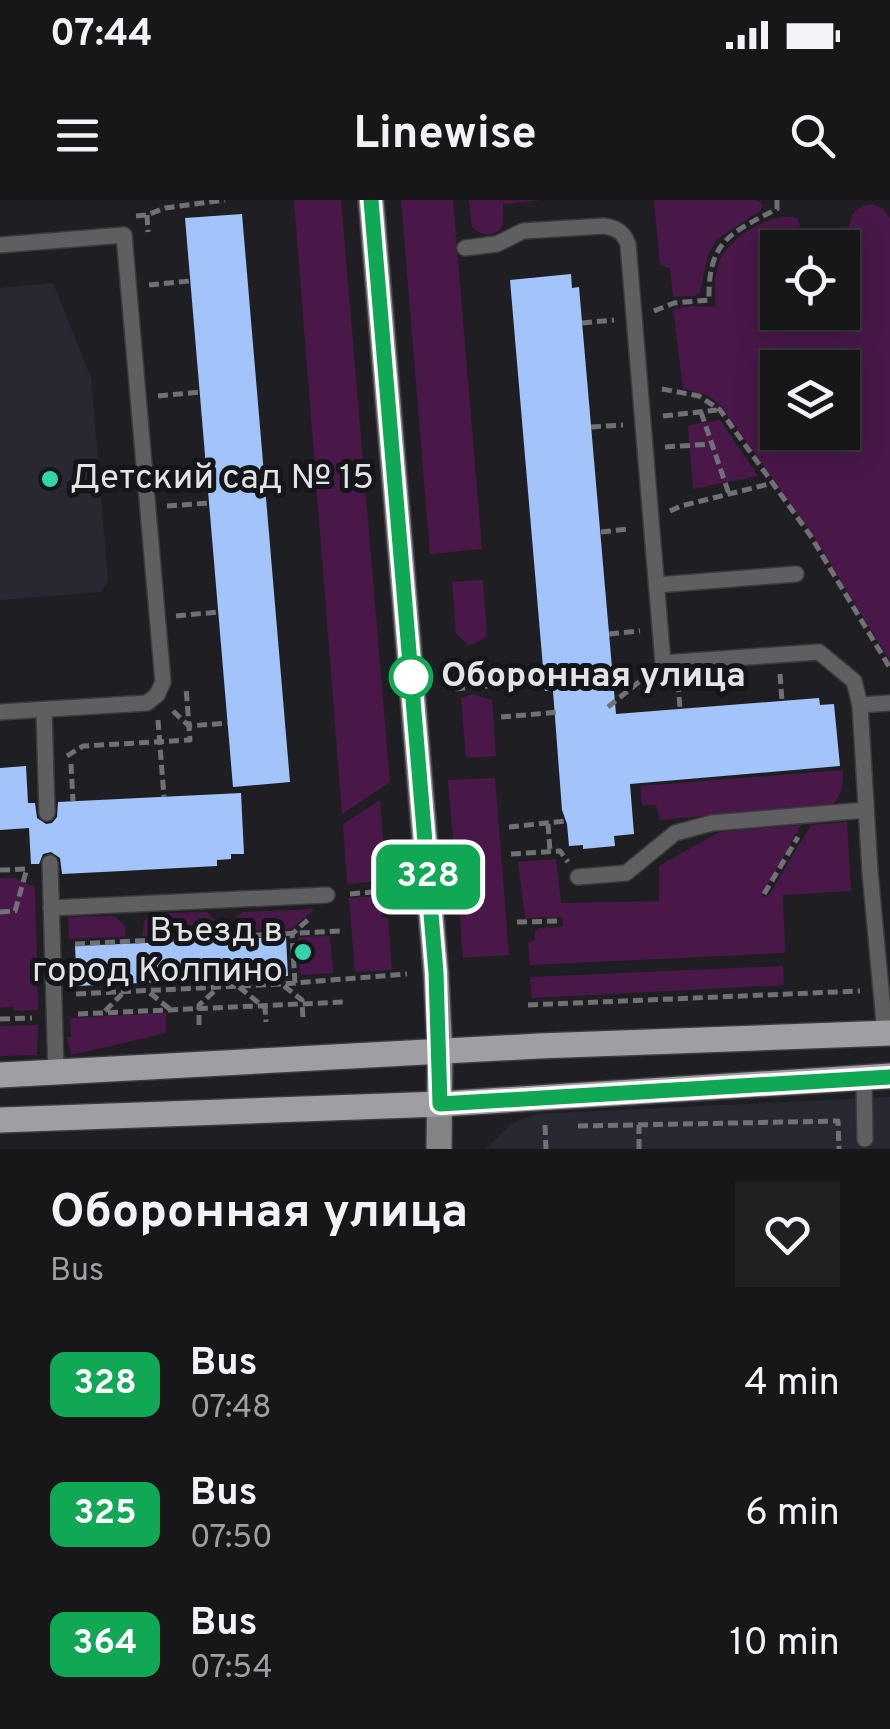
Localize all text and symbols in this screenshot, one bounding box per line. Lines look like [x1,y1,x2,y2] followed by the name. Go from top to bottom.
[50,11,153,60] text: 07:44
[353,107,537,164] text: Linewise
[50,108,105,163] icon: menu
[785,108,840,163] icon: search
[760,230,860,450] map controls
[760,230,860,330] button: locate
[760,350,860,450] button: layers
[70,457,374,501] place label: Детский сад № 15
[39,468,61,490] marker: Детский сад № 15
[441,655,746,699] place label: Оборонная улица
[390,656,432,698] marker: Оборонная улица
[370,844,486,910] line badge: 328
[396,855,460,899] text: 328
[32,910,283,994] place label: Въезд в город Колпино
[292,941,314,963] marker: Въезд в город Колпино
[735,1182,840,1287] button: heart
[50,1184,468,1244] text: Оборонная улица
[50,1252,104,1292] text: Bus
[190,1340,257,1389] text: Bus
[744,1360,840,1409] text: 4 min
[73,1362,137,1406] text: 328
[190,1389,272,1429] text: 07:48
[190,1470,257,1519] text: Bus
[745,1490,840,1539] text: 6 min
[73,1492,137,1536] text: 325
[190,1519,273,1559] text: 07:50
[190,1600,257,1649] text: Bus
[729,1620,840,1669] text: 10 min
[73,1622,137,1666] text: 364
[190,1649,273,1689] text: 07:54

